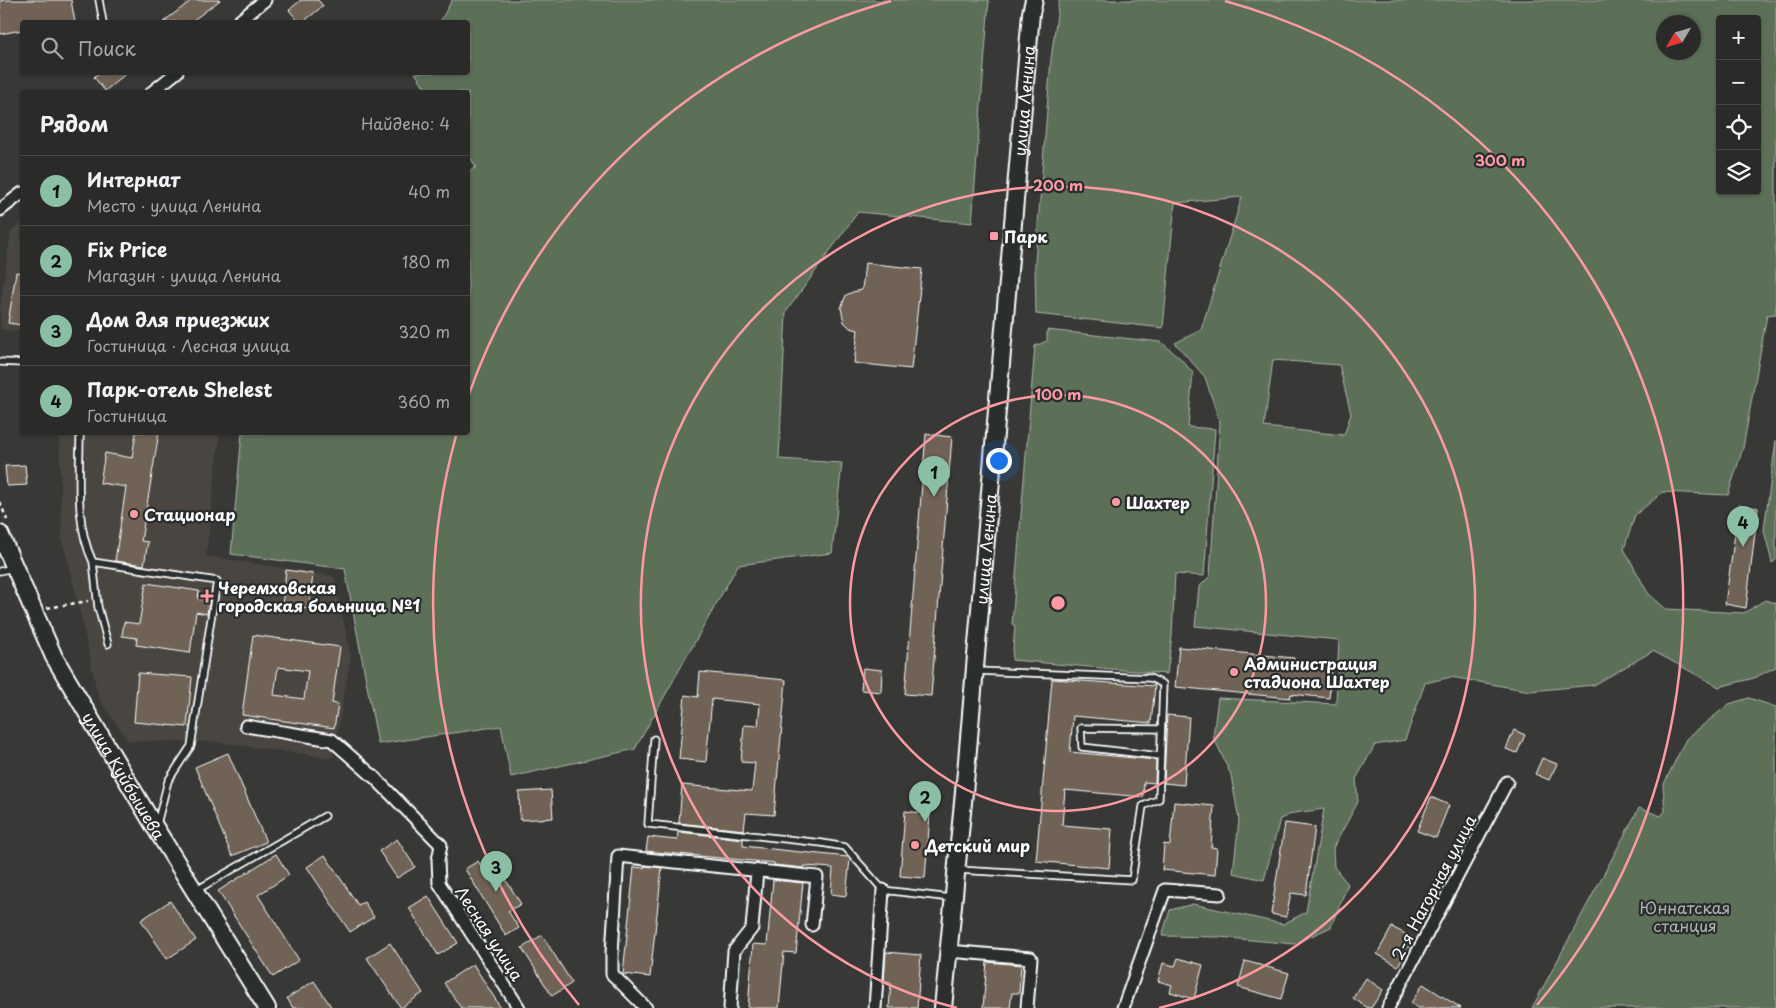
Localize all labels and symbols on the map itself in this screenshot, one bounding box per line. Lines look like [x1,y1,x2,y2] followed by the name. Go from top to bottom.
[1656,15,1701,60] north arrow
[1007,44,1040,157] street label: улица Ленина
[1475,148,1525,171] text: 300 m
[1033,173,1083,196] text: 200 m
[1004,224,1048,248] place label: Парк
[988,230,1000,242] marker: Парк
[1035,382,1081,405] text: 100 m
[986,448,1012,474] your location
[918,456,950,497] pin: 1
[1126,490,1190,514] place label: Шахтер
[968,493,1002,605] street label: улица Ленина
[1110,496,1122,508] marker: Шахтер
[144,502,236,526] place label: Стационар
[1727,506,1759,547] pin: 4
[128,508,140,520] marker: Стационар
[218,575,421,617] place label: Черемховская городская больница №1
[200,589,214,603] marker: Черемховская городская больница №1
[1049,594,1067,612] centre of rings
[1244,651,1390,693] place label: Администрация стадиона Шахтер
[1228,666,1240,678] marker: Администрация стадиона Шахтер
[77,707,172,844] street label: улица Куйбышева
[909,781,941,822] pin: 2
[1385,810,1481,964] street label: 2-я Нагорная улица
[924,833,1030,857] place label: Детский мир
[909,839,921,851] marker: Детский мир
[480,851,512,892] pin: 3
[450,881,530,985] street label: Лесная улица
[1640,895,1730,937] park label: Юннатская станция

